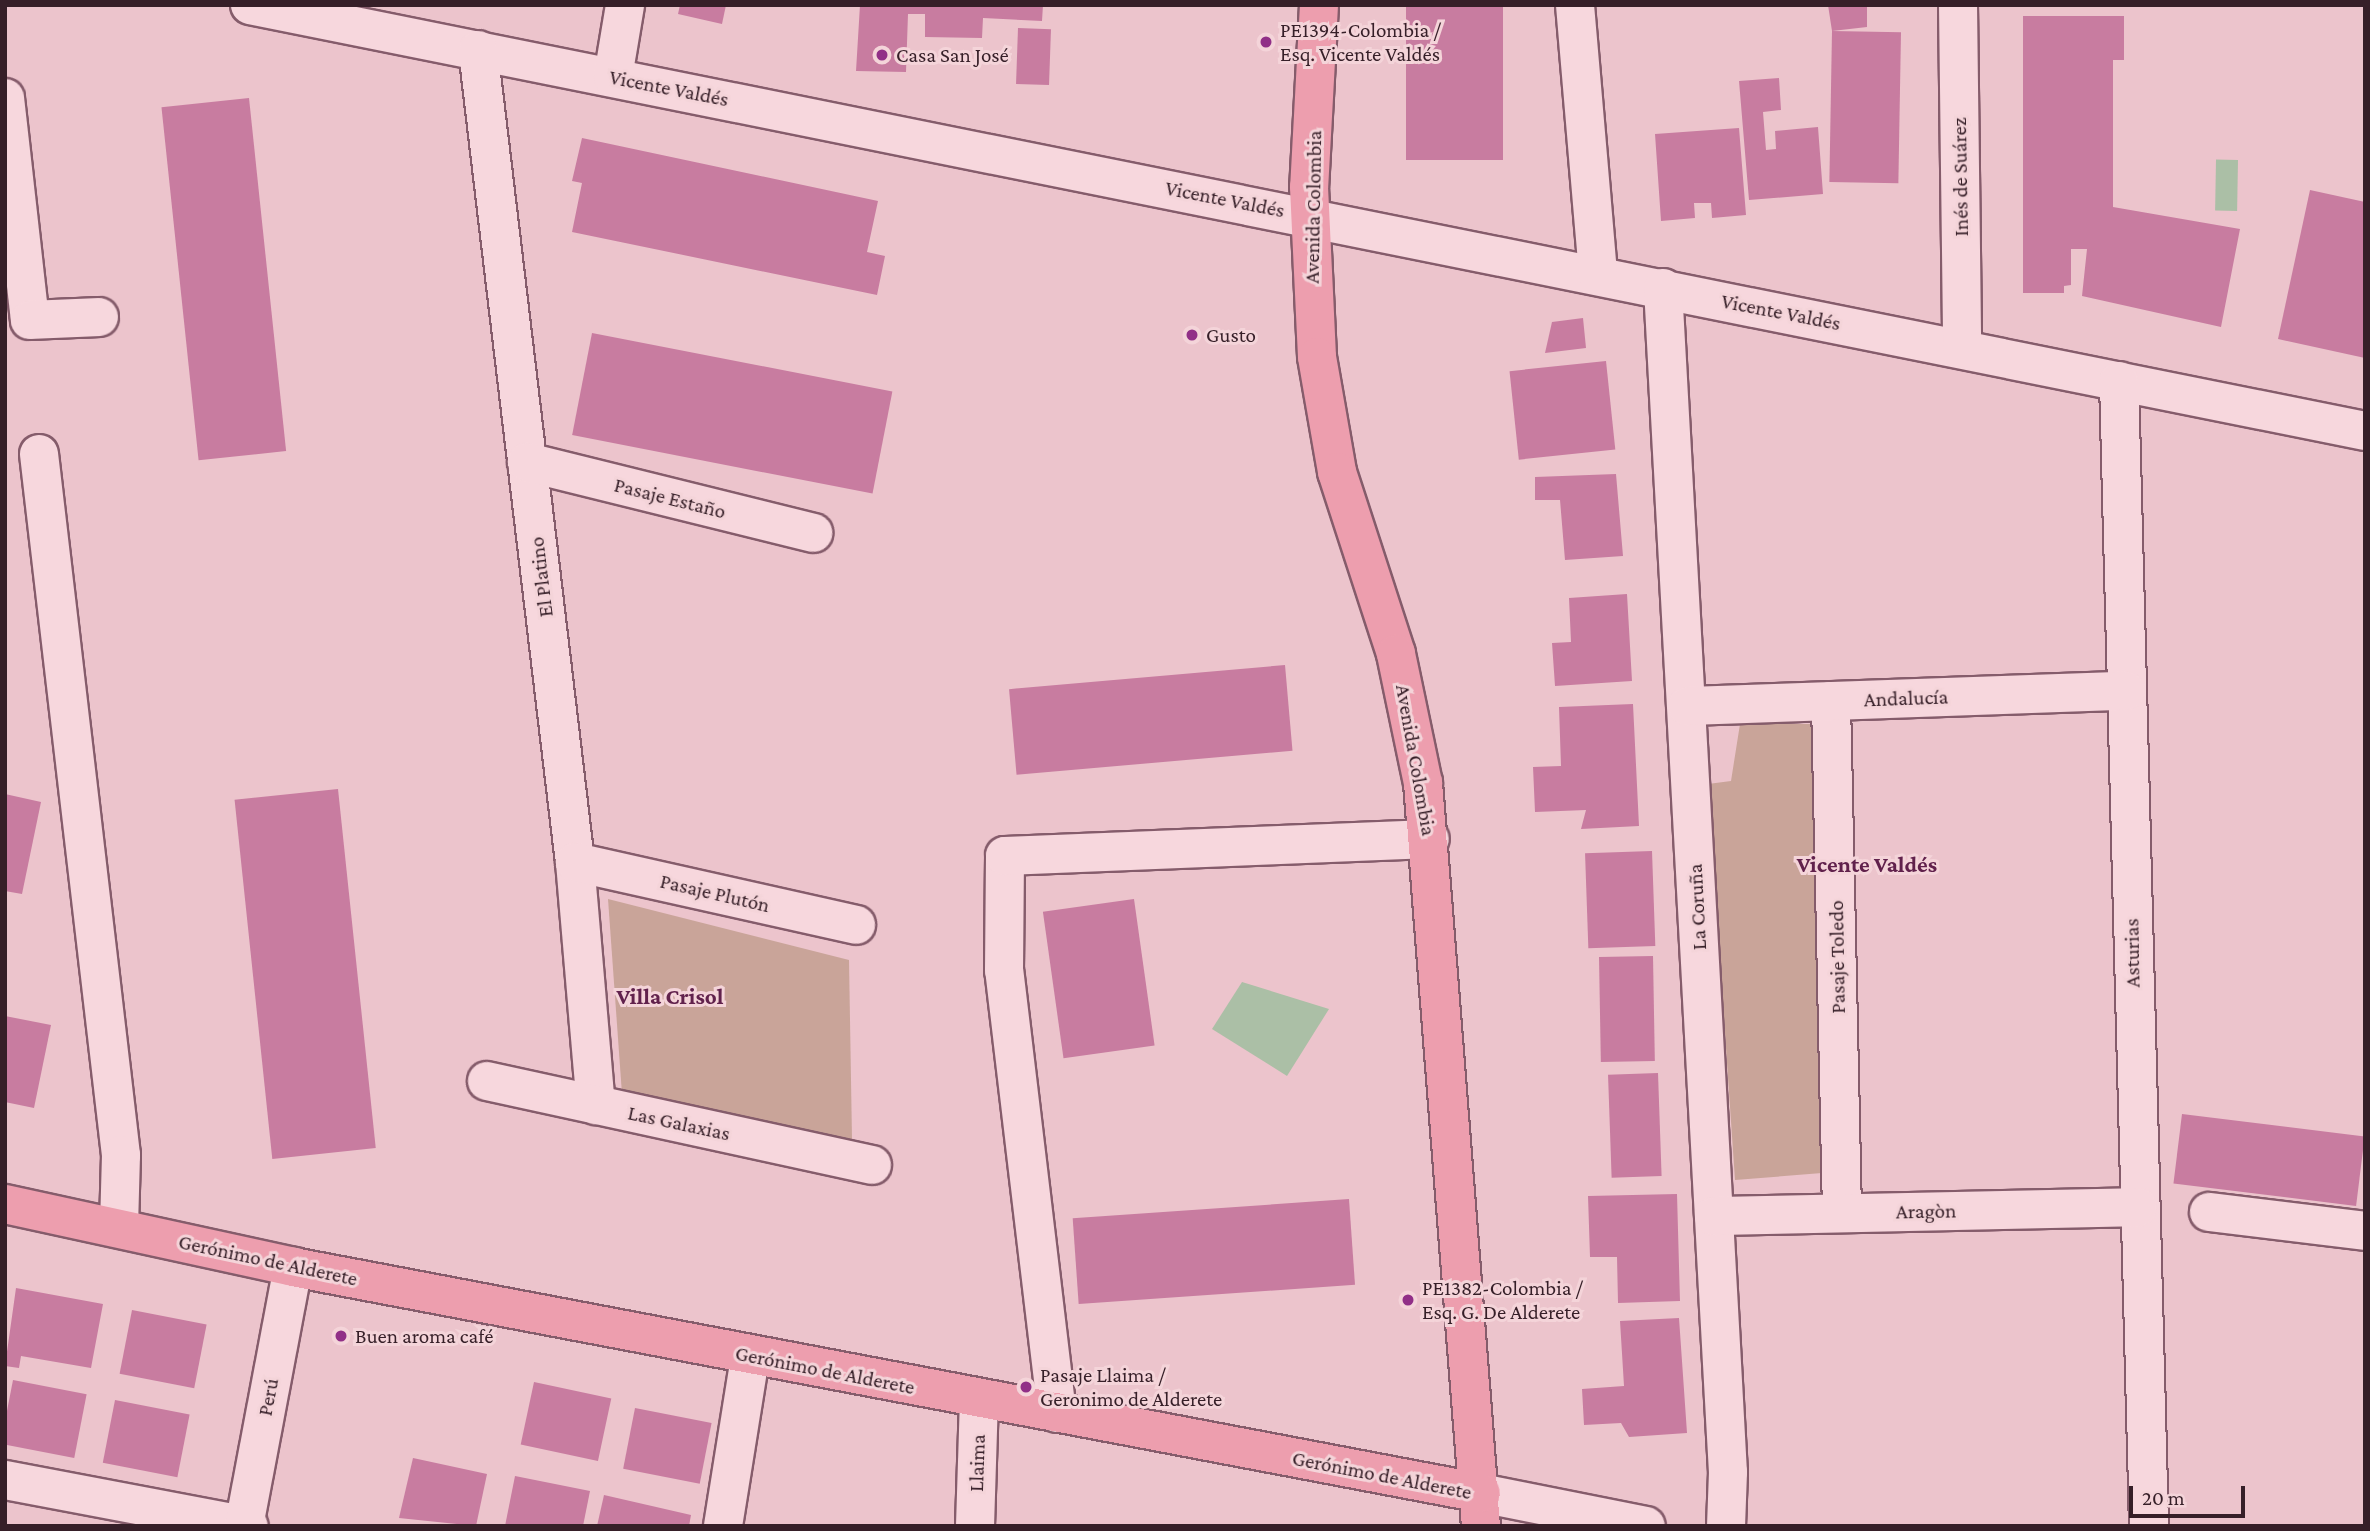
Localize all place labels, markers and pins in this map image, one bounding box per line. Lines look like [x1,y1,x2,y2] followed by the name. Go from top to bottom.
[1280,17,1441,67] place label: PE1394-Colombia / Esq. Vicente Valdés
[1258,34,1274,50] marker: PE1394-Colombia / Esq. Vicente Valdés
[896,42,1009,68] place label: Casa San José
[874,47,890,63] marker: Casa San José
[1206,322,1256,348] place label: Gusto
[1184,327,1200,343] marker: Gusto
[1422,1275,1583,1325] place label: PE1382-Colombia / Esq. G. De Alderete
[1400,1292,1416,1308] marker: PE1382-Colombia / Esq. G. De Alderete
[355,1323,494,1349] place label: Buen aroma café
[333,1328,349,1344] marker: Buen aroma café
[1040,1362,1222,1412] place label: Pasaje Llaima / Geronimo de Alderete
[1018,1379,1034,1395] marker: Pasaje Llaima / Geronimo de Alderete

